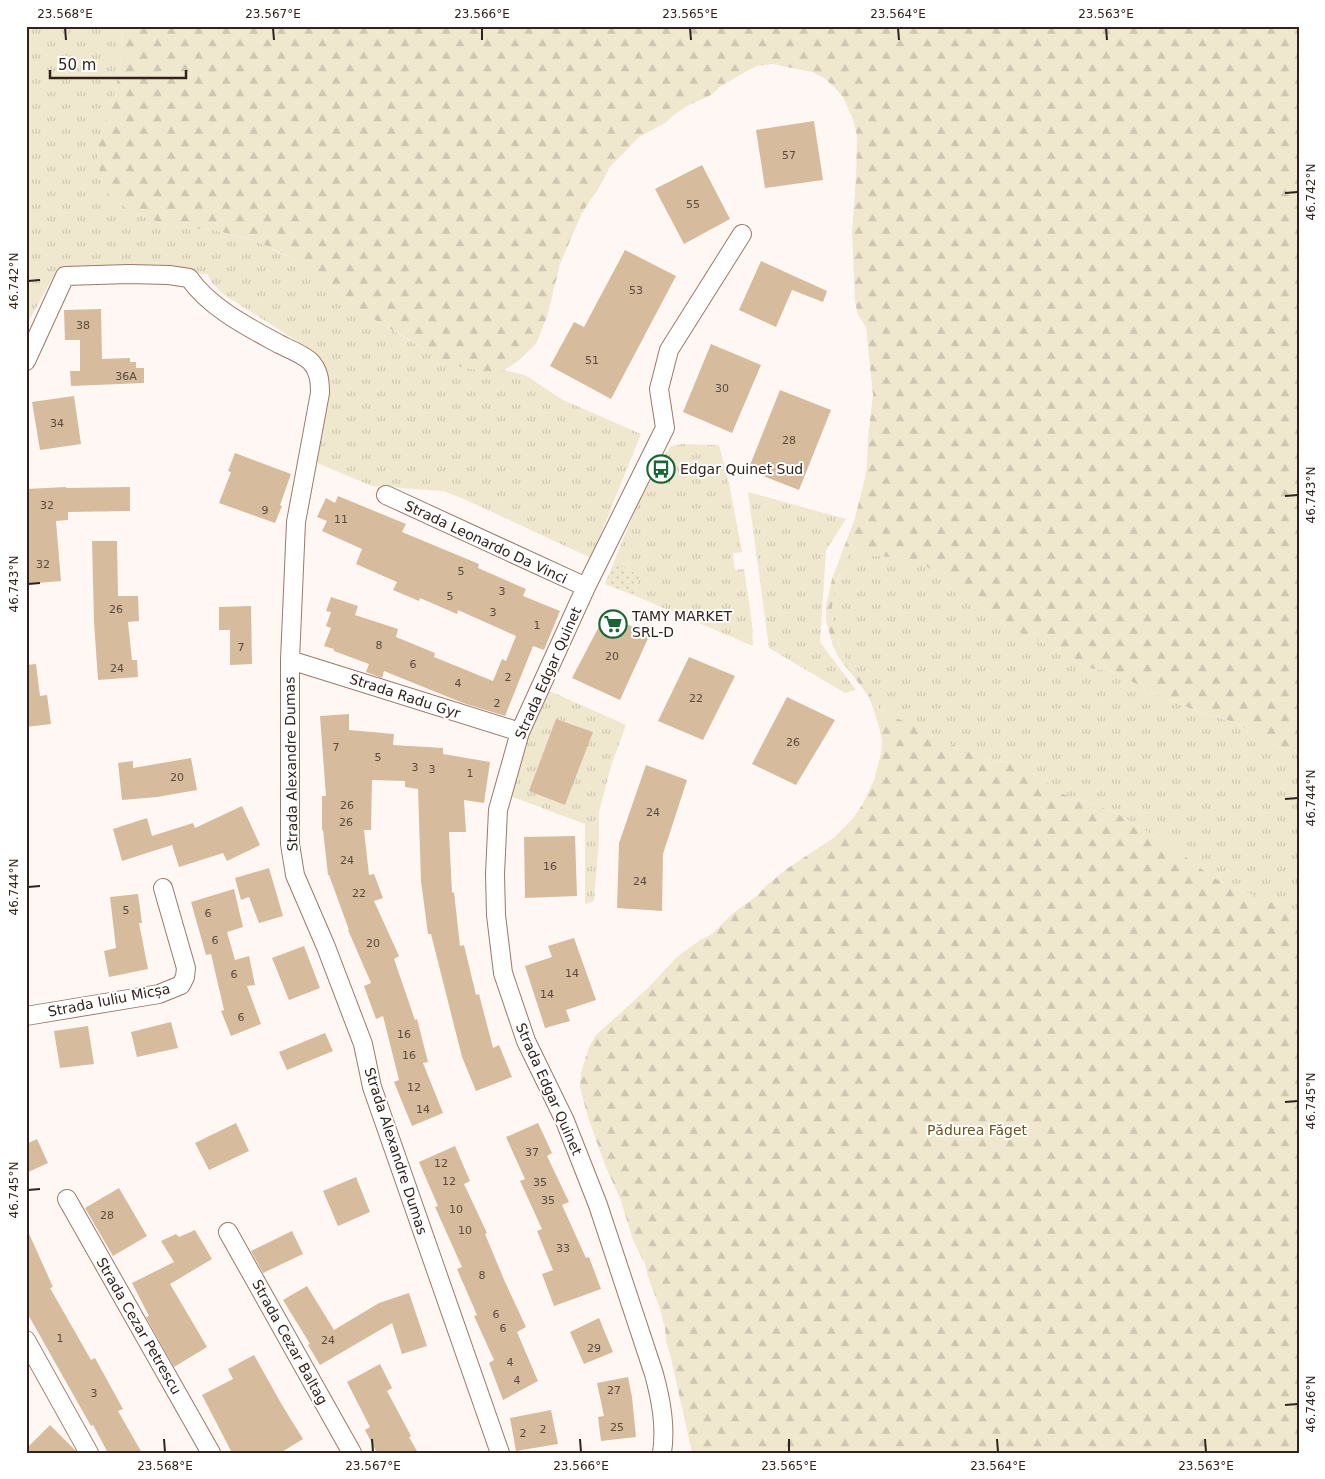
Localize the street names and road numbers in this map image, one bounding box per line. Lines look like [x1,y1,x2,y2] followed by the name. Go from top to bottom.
[402,497,570,587] street label: Strada Leonardo Da Vinci
[512,604,585,741] street label: Strada Edgar Quinet
[347,671,463,722] street label: Strada Radu Gyr
[281,676,301,852] street label: Strada Alexandre Dumas
[46,980,172,1021] street label: Strada Iuliu Micșa
[513,1021,586,1158] street label: Strada Edgar Quinet
[361,1065,431,1237] street label: Strada Alexandre Dumas
[93,1255,185,1397] street label: Strada Cezar Petrescu
[249,1277,331,1407] street label: Strada Cezar Baltag

